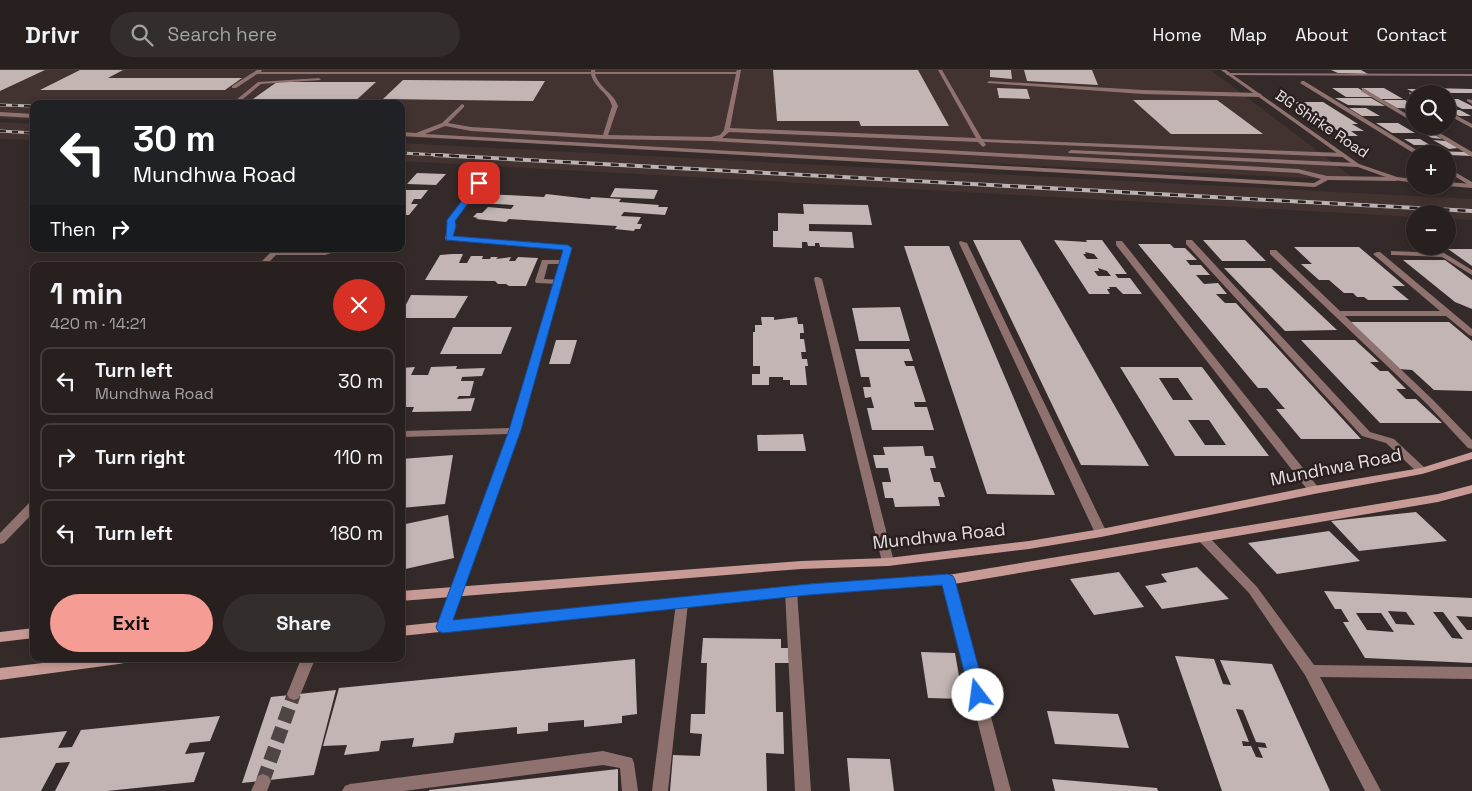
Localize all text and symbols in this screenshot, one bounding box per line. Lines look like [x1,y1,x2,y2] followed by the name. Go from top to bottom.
[110,12,460,57] search box
[25,19,80,50] text: Drivr
[128,21,156,49] icon: search
[168,22,277,47] text: Search here
[1153,23,1202,46] text: Home
[1230,23,1267,46] text: Map
[1295,23,1349,46] text: About
[1377,23,1447,46] text: Contact
[1272,85,1373,162] street label: BG Shirke Road
[1406,85,1456,255] map controls
[1406,85,1456,135] button: search
[133,117,216,161] text: 30 m
[50,120,115,185] icon: left
[1406,145,1456,195] button: +
[133,160,296,188] text: Mundhwa Road
[458,162,500,204] pin
[465,169,493,197] icon: arrive
[1406,205,1456,255] button: −
[106,215,134,243] icon: right
[50,217,96,242] text: Then
[50,274,123,313] text: 1 min
[333,279,385,331] button: close
[50,313,146,334] text: 420 m · 14:21
[95,358,173,383] text: Turn left
[52,367,80,395] icon: left
[338,369,383,394] text: 30 m
[95,383,214,404] text: Mundhwa Road
[1268,442,1404,491] street label: Mundhwa Road
[52,443,80,471] icon: right
[95,445,185,470] text: Turn right
[334,445,383,470] text: 110 m
[871,517,1007,554] street label: Mundhwa Road
[52,519,80,547] icon: left
[95,521,173,546] text: Turn left
[330,521,383,546] text: 180 m
[50,594,213,652] button: Exit
[223,594,385,652] button: Share
[951,668,1003,720] position arrow

